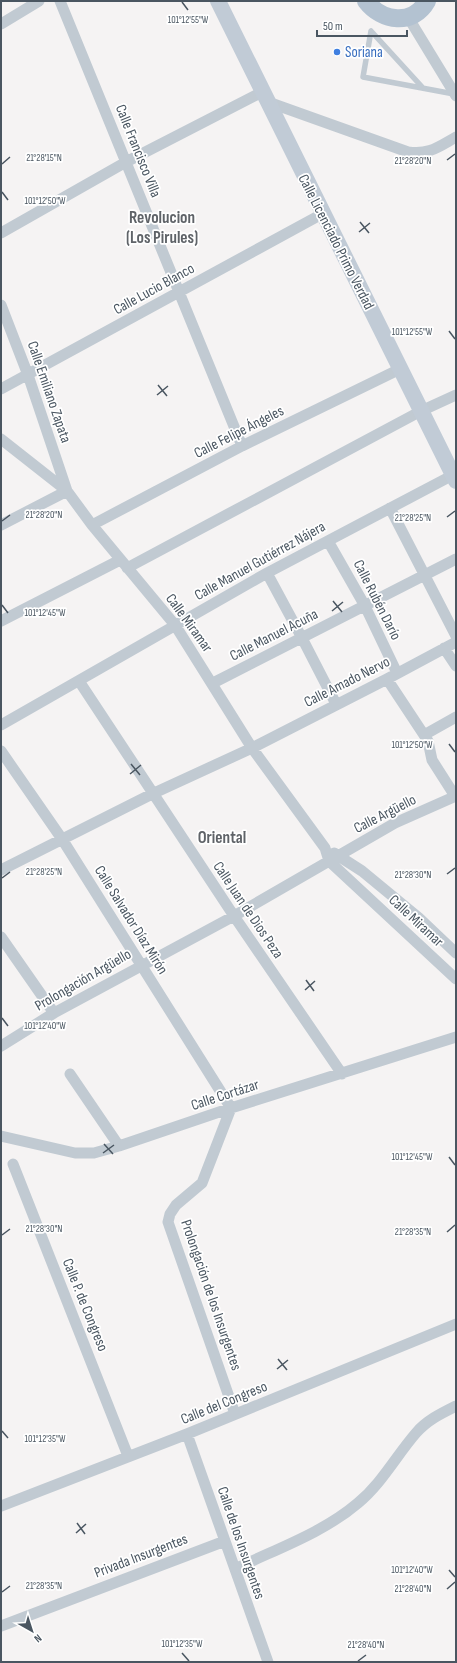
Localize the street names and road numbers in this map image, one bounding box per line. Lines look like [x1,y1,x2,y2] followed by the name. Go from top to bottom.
[111,102,165,200] street label: Calle Francisco Villa
[294,171,378,313] street label: Calle Licenciado Primo Verdad
[110,259,198,319] street label: Calle Lucio Blanco
[23,339,75,445] street label: Calle Emiliano Zapata
[191,401,287,463] street label: Calle Felipe Ángeles
[191,517,329,605] street label: Calle Manuel Gutiérrez Nájera
[349,557,405,643] street label: Calle Rubén Darío
[161,590,217,657] street label: Calle Miramar
[227,605,321,665] street label: Calle Manuel Acuña
[301,652,393,712] street label: Calle Amado Nervo
[351,790,419,838] street label: Calle Argüello
[209,858,288,962] street label: Calle Juan de Dios Peza
[90,862,172,978] street label: Calle Salvador Díaz Mirón
[385,891,448,952] street label: Calle Miramar
[31,945,135,1015] street label: Prolongación Argüello
[189,1075,262,1115] street label: Calle Cortázar
[176,1217,246,1373] street label: Prolongación de los Insurgentes
[58,1256,112,1354] street label: Calle P. de Congreso
[178,1377,270,1429] street label: Calle del Congreso
[213,1484,269,1602] street label: Calle de los Insurgentes
[92,1529,190,1583] street label: Privada Insurgentes

